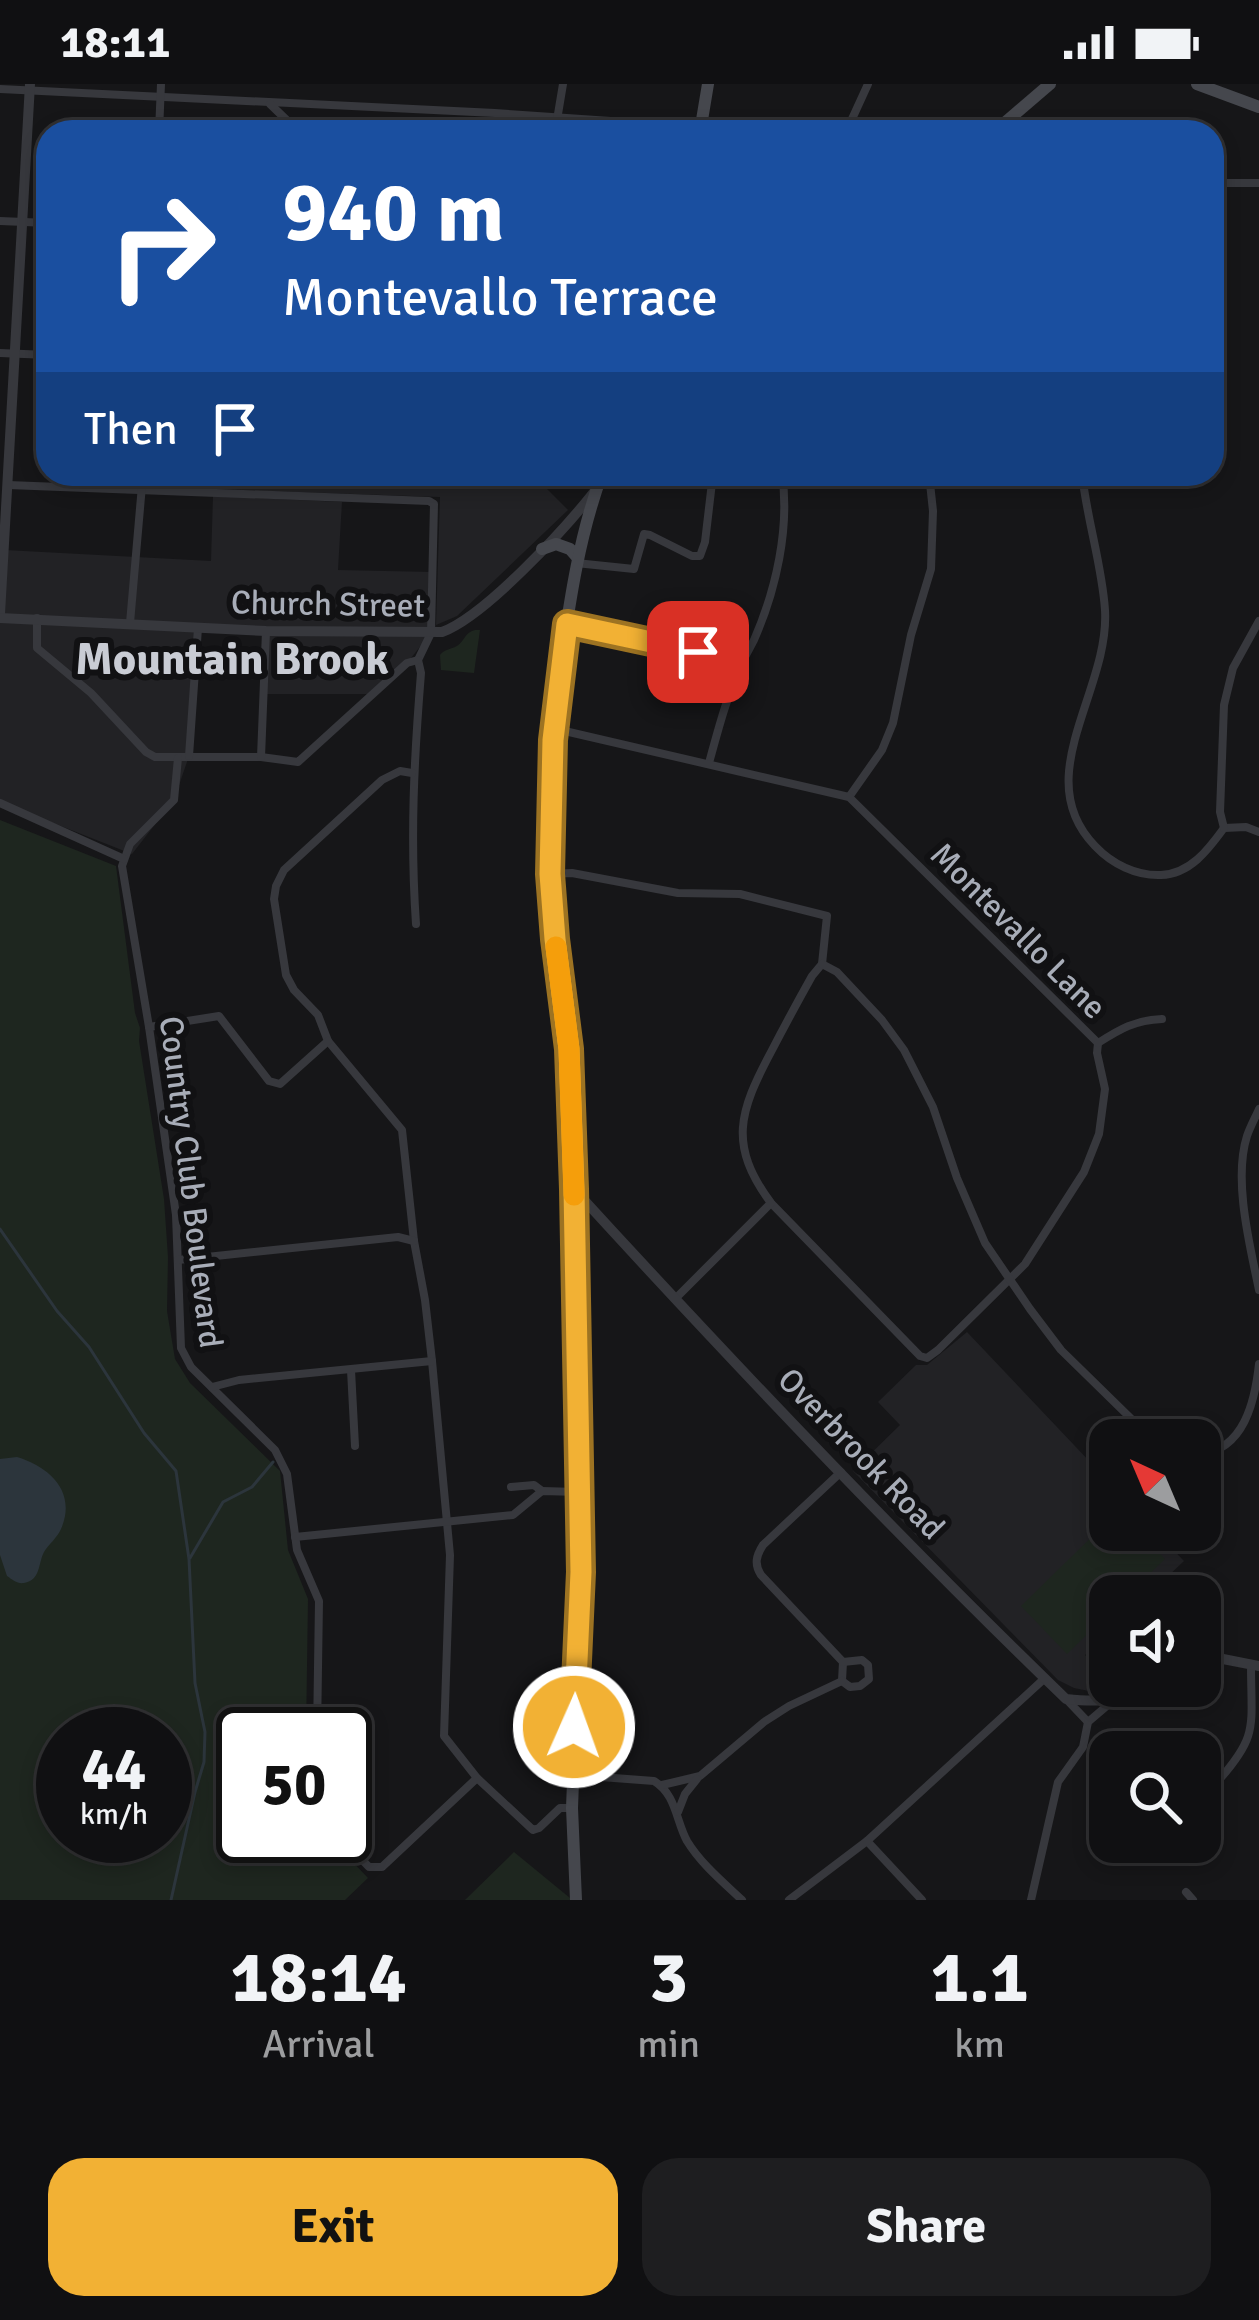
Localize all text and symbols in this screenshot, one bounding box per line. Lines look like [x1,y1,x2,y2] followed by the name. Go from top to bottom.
[60,15,170,70] text: 18:11
[282,161,504,265] text: 940 m
[84,168,240,324] icon: right
[282,264,718,331] text: Montevallo Terrace
[202,396,268,462] icon: arrive
[84,402,178,457] text: Then
[231,582,425,627] street label: Church Street
[647,601,749,703] pin
[665,619,731,685] icon: arrive
[75,632,389,687] district label: Mountain Brook
[921,834,1115,1028] street label: Montevallo Lane
[150,1014,231,1350] street label: Country Club Boulevard
[769,1360,953,1548] street label: Overbrook Road
[1089,1419,1221,1551] north arrow
[1089,1419,1221,1863] map controls
[1089,1575,1221,1707] button: sound
[511,1664,637,1790] position arrow
[216,1707,372,1863] speed limit sign: 50
[1089,1731,1221,1863] button: search
[82,1733,146,1807] text: 44
[80,1796,148,1833] text: km/h
[230,1933,407,2022] text: 18:14
[649,1933,688,2022] text: 3
[930,1933,1029,2022] text: 1.1
[262,2020,375,2068] text: Arrival
[637,2020,700,2068] text: min
[954,2020,1005,2068] text: km
[48,2158,618,2296] button: Exit
[642,2158,1211,2296] button: Share

